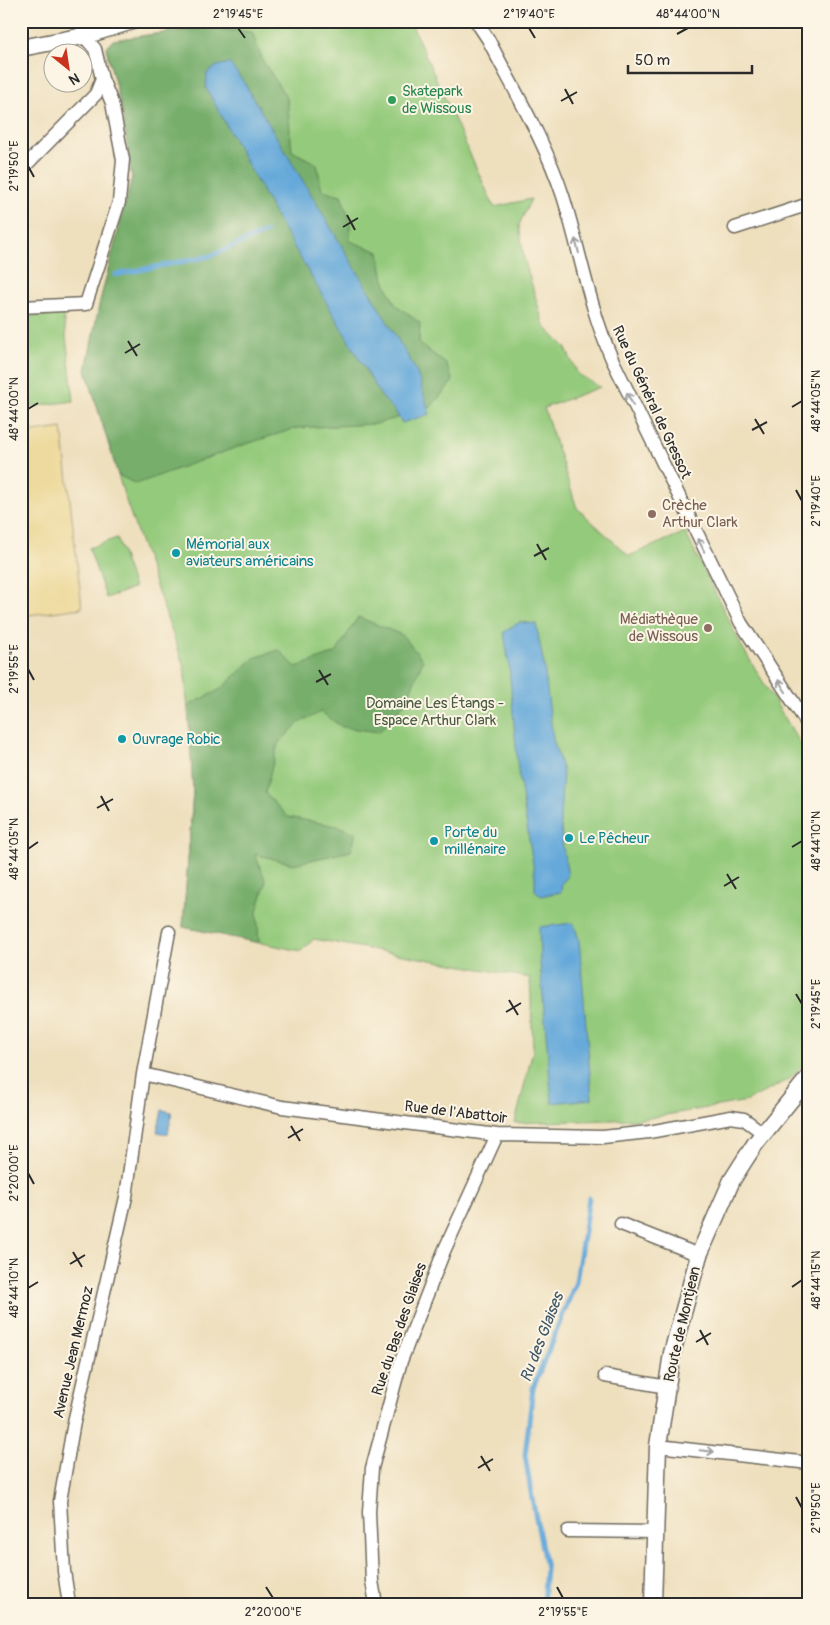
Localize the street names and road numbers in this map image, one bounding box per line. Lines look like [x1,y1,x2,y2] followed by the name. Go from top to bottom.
[608,323,696,483] street label: Rue du Général de Gressot
[403,1097,509,1128] street label: Rue de l'Abattoir
[368,1260,431,1398] street label: Rue du Bas des Glaises
[660,1264,705,1384] street label: Route de Montjean
[49,1284,98,1420] street label: Avenue Jean Mermoz

